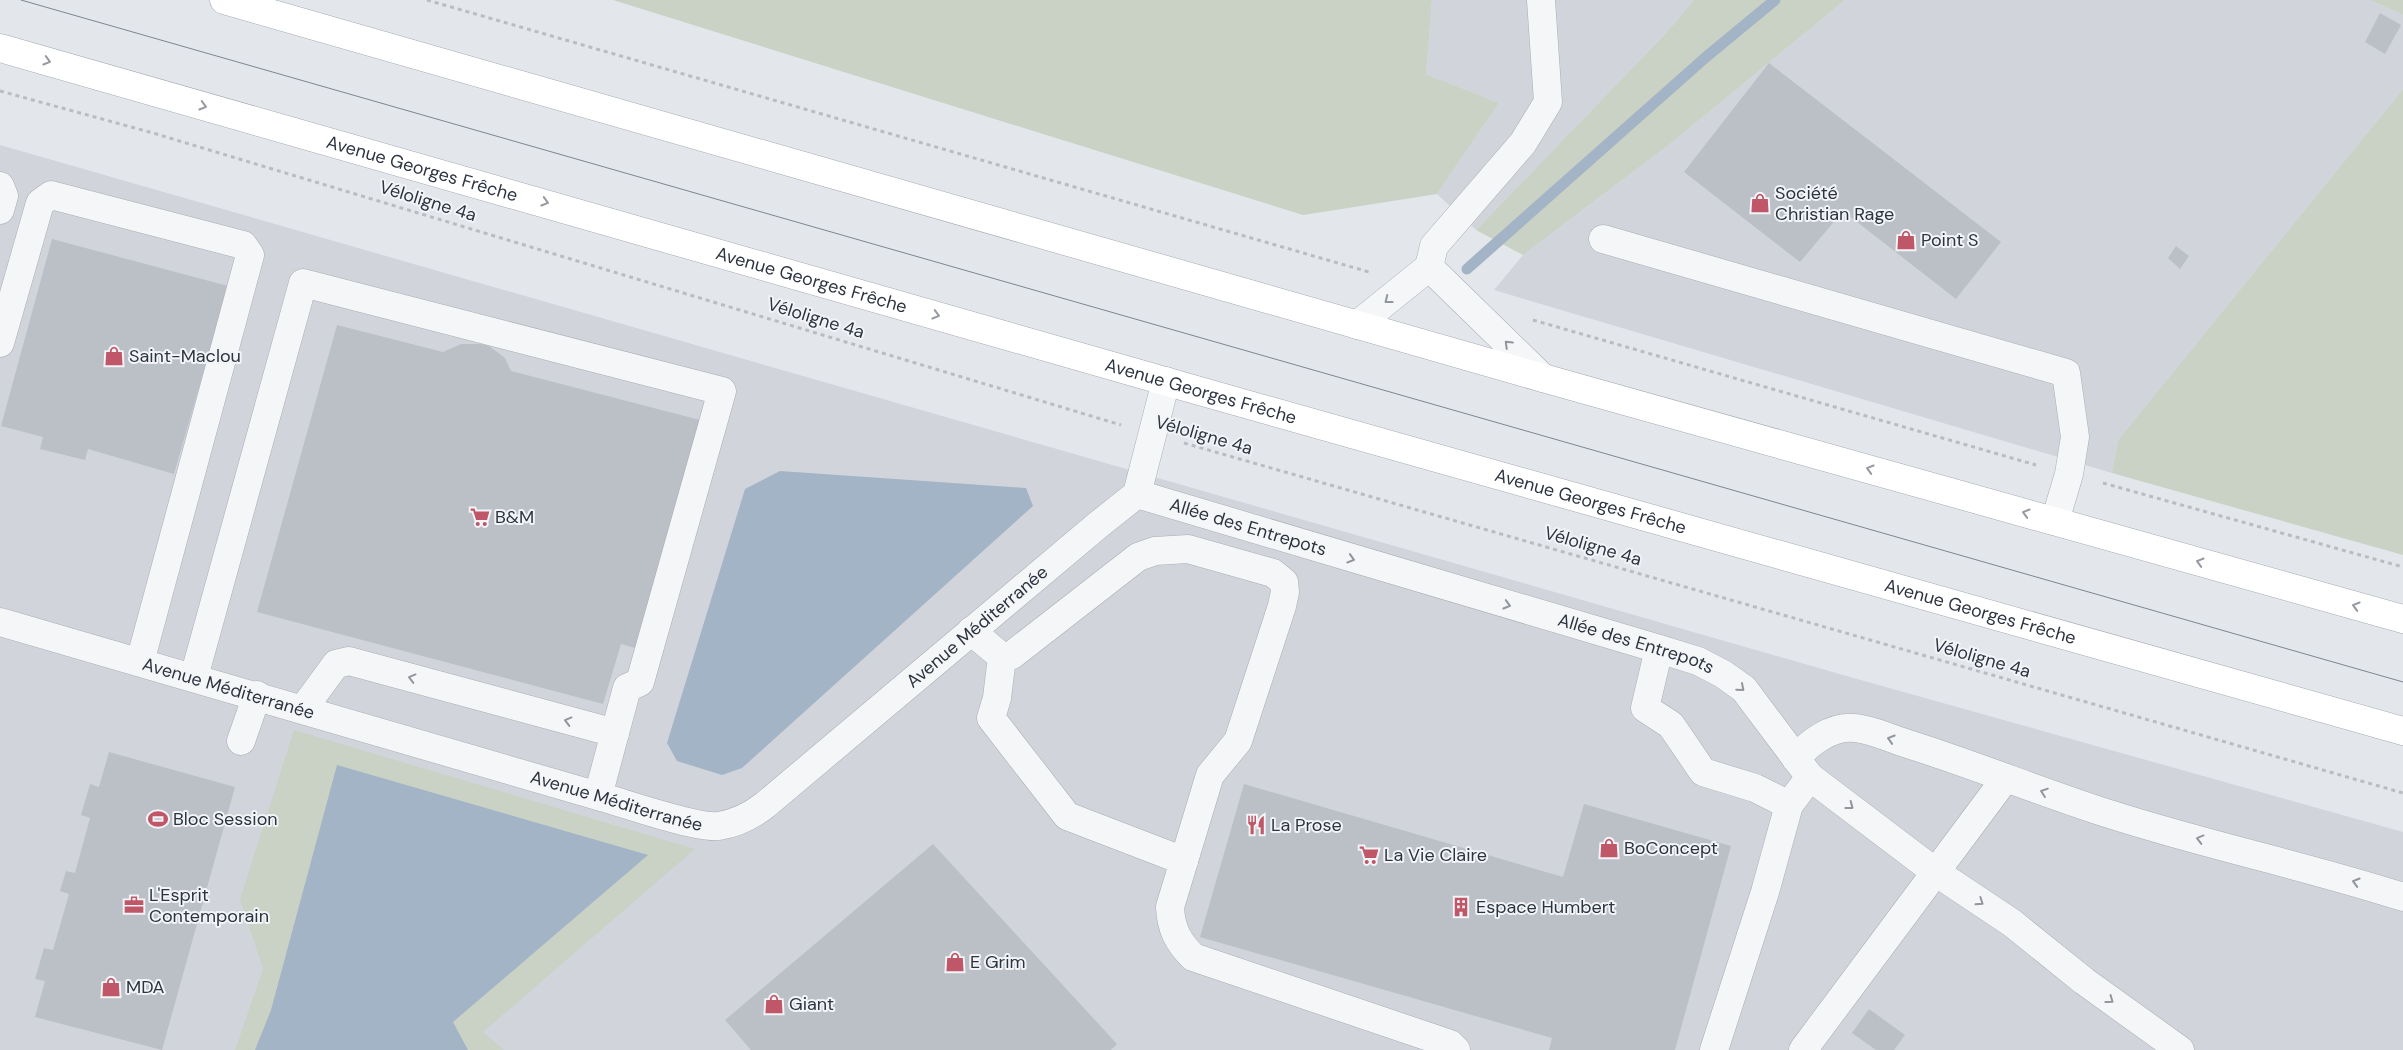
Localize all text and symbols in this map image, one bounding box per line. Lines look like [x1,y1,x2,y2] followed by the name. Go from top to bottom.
[42,55,51,66] one-way arrow
[198,100,207,110] one-way arrow
[324,130,521,207] street label: Avenue Georges Frêche
[377,175,479,227] street label: Véloligne 4a
[1775,181,1894,226] place label: Société Christian Rage
[1749,192,1771,214] shop icon: Société Christian Rage
[540,197,548,207] one-way arrow
[1921,228,1979,252] place label: Point S
[1895,229,1917,251] shop icon: Point S
[713,241,910,319] street label: Avenue Georges Frêche
[765,292,867,344] street label: Véloligne 4a
[1385,294,1394,302] one-way arrow
[932,309,941,320] one-way arrow
[1505,341,1514,350] one-way arrow
[129,344,241,368] place label: Saint-Maclou
[103,345,125,367] shop icon: Saint-Maclou
[1102,353,1299,430] street label: Avenue Georges Frêche
[1153,410,1255,460] street label: Véloligne 4a
[1492,463,1689,540] street label: Avenue Georges Frêche
[1866,465,1875,475] one-way arrow
[1167,492,1329,562] street label: Allée des Entrepots
[495,505,534,529] place label: B&M
[469,506,491,528] supermarket icon: B&M
[2023,509,2031,519] one-way arrow
[1542,521,1644,571] street label: Véloligne 4a
[1347,553,1355,563] one-way arrow
[2195,557,2204,568] one-way arrow
[901,560,1053,693] street label: Avenue Méditerranée
[1882,573,2079,650] street label: Avenue Georges Frêche
[1503,599,1511,609] one-way arrow
[2352,601,2361,612] one-way arrow
[1555,608,1719,679] street label: Allée des Entrepots
[1931,633,2033,683] street label: Véloligne 4a
[140,652,317,725] street label: Avenue Méditerranée
[408,673,416,683] one-way arrow
[1736,682,1745,691] one-way arrow
[565,716,573,726] one-way arrow
[1887,735,1895,745] one-way arrow
[528,765,705,837] street label: Avenue Méditerranée
[2041,788,2049,798] one-way arrow
[1844,800,1853,809] one-way arrow
[173,807,278,831] place label: Bloc Session
[147,808,169,830] sports icon: Bloc Session
[1271,813,1342,837] place label: La Prose
[1245,814,1267,836] restaurant icon: La Prose
[2195,834,2204,845] one-way arrow
[1624,836,1718,860] place label: BoConcept
[1598,837,1620,859] shop icon: BoConcept
[1384,843,1487,867] place label: La Vie Claire
[1358,844,1380,866] supermarket icon: La Vie Claire
[2353,878,2361,888] one-way arrow
[149,883,269,928] place label: L'Esprit Contemporain
[123,894,145,916] office icon: L'Esprit Contemporain
[1476,895,1615,919] place label: Espace Humbert
[1450,896,1472,918] building icon: Espace Humbert
[1975,896,1984,905] one-way arrow
[970,950,1026,974] place label: E Grim
[944,951,966,973] shop icon: E Grim
[126,975,165,999] place label: MDA
[100,976,122,998] shop icon: MDA
[789,992,834,1016] place label: Giant
[763,993,785,1015] shop icon: Giant
[2104,994,2113,1002] one-way arrow

